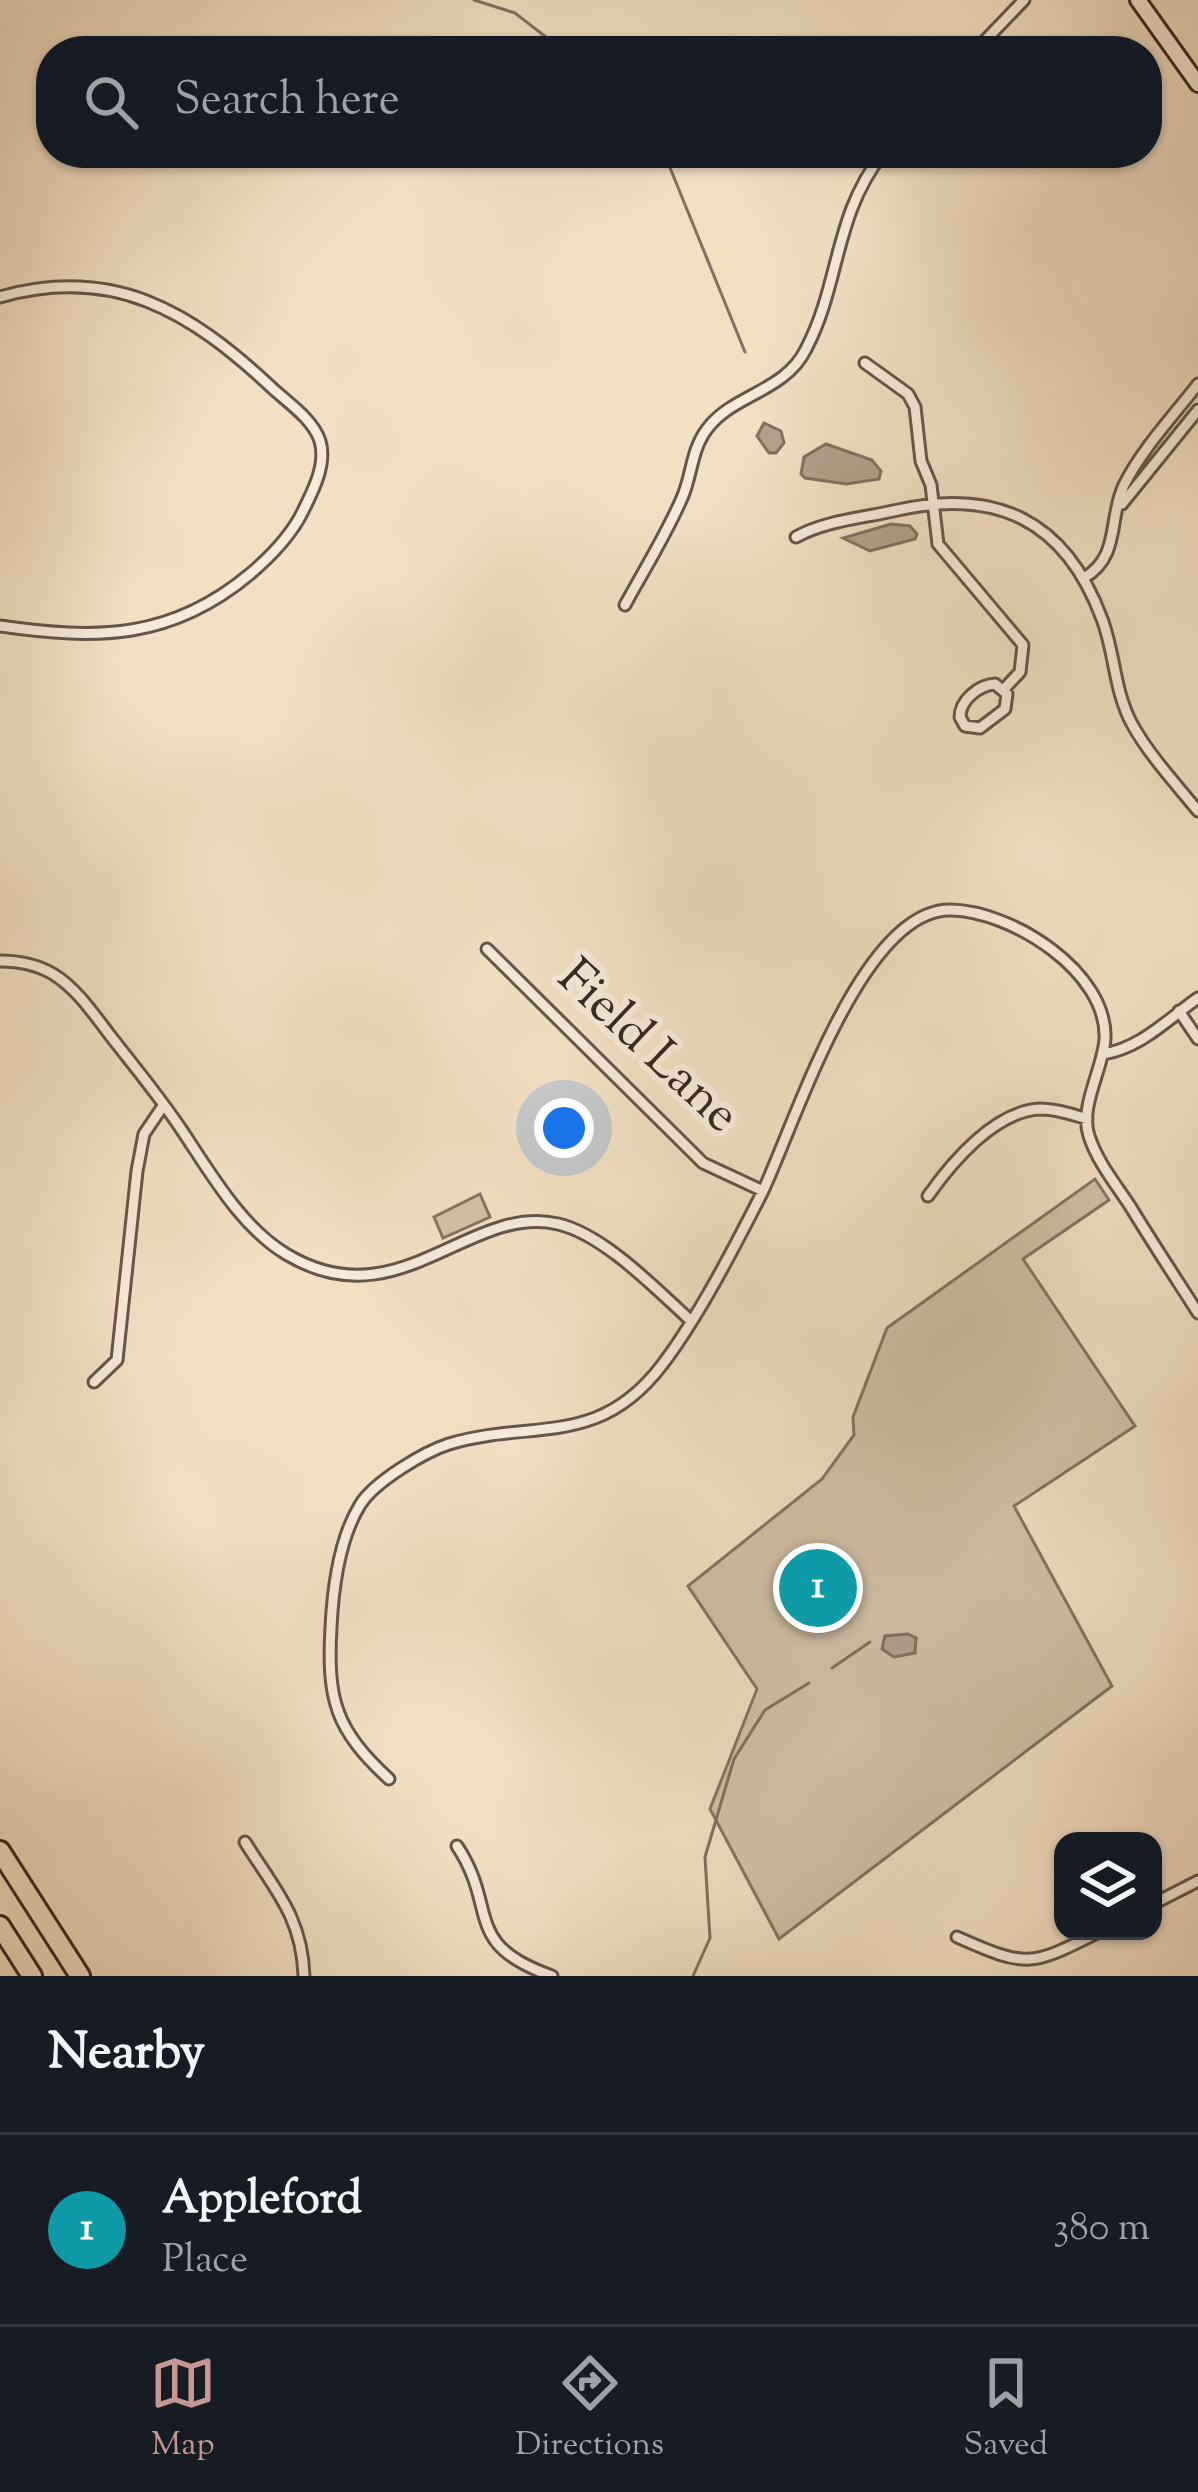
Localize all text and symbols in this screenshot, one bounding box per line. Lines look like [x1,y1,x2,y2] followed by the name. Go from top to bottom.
[36,36,1162,168] search box
[78,69,144,135] icon: search
[174,70,400,135] text: Search here
[539,944,755,1152] street label: Field Lane
[534,1098,594,1158] your location
[779,1543,857,1633] pin: 1
[1054,1832,1162,1940] map controls
[1054,1832,1162,1940] button: layers
[48,2018,205,2091] text: Nearby
[162,2169,362,2234] text: Appleford
[80,2202,94,2258] text: 1
[1054,2202,1150,2258] text: 380 m
[162,2234,248,2290] text: Place
[150,2350,216,2470] tab: Map
[515,2350,664,2470] tab: Directions
[964,2350,1048,2470] tab: Saved

